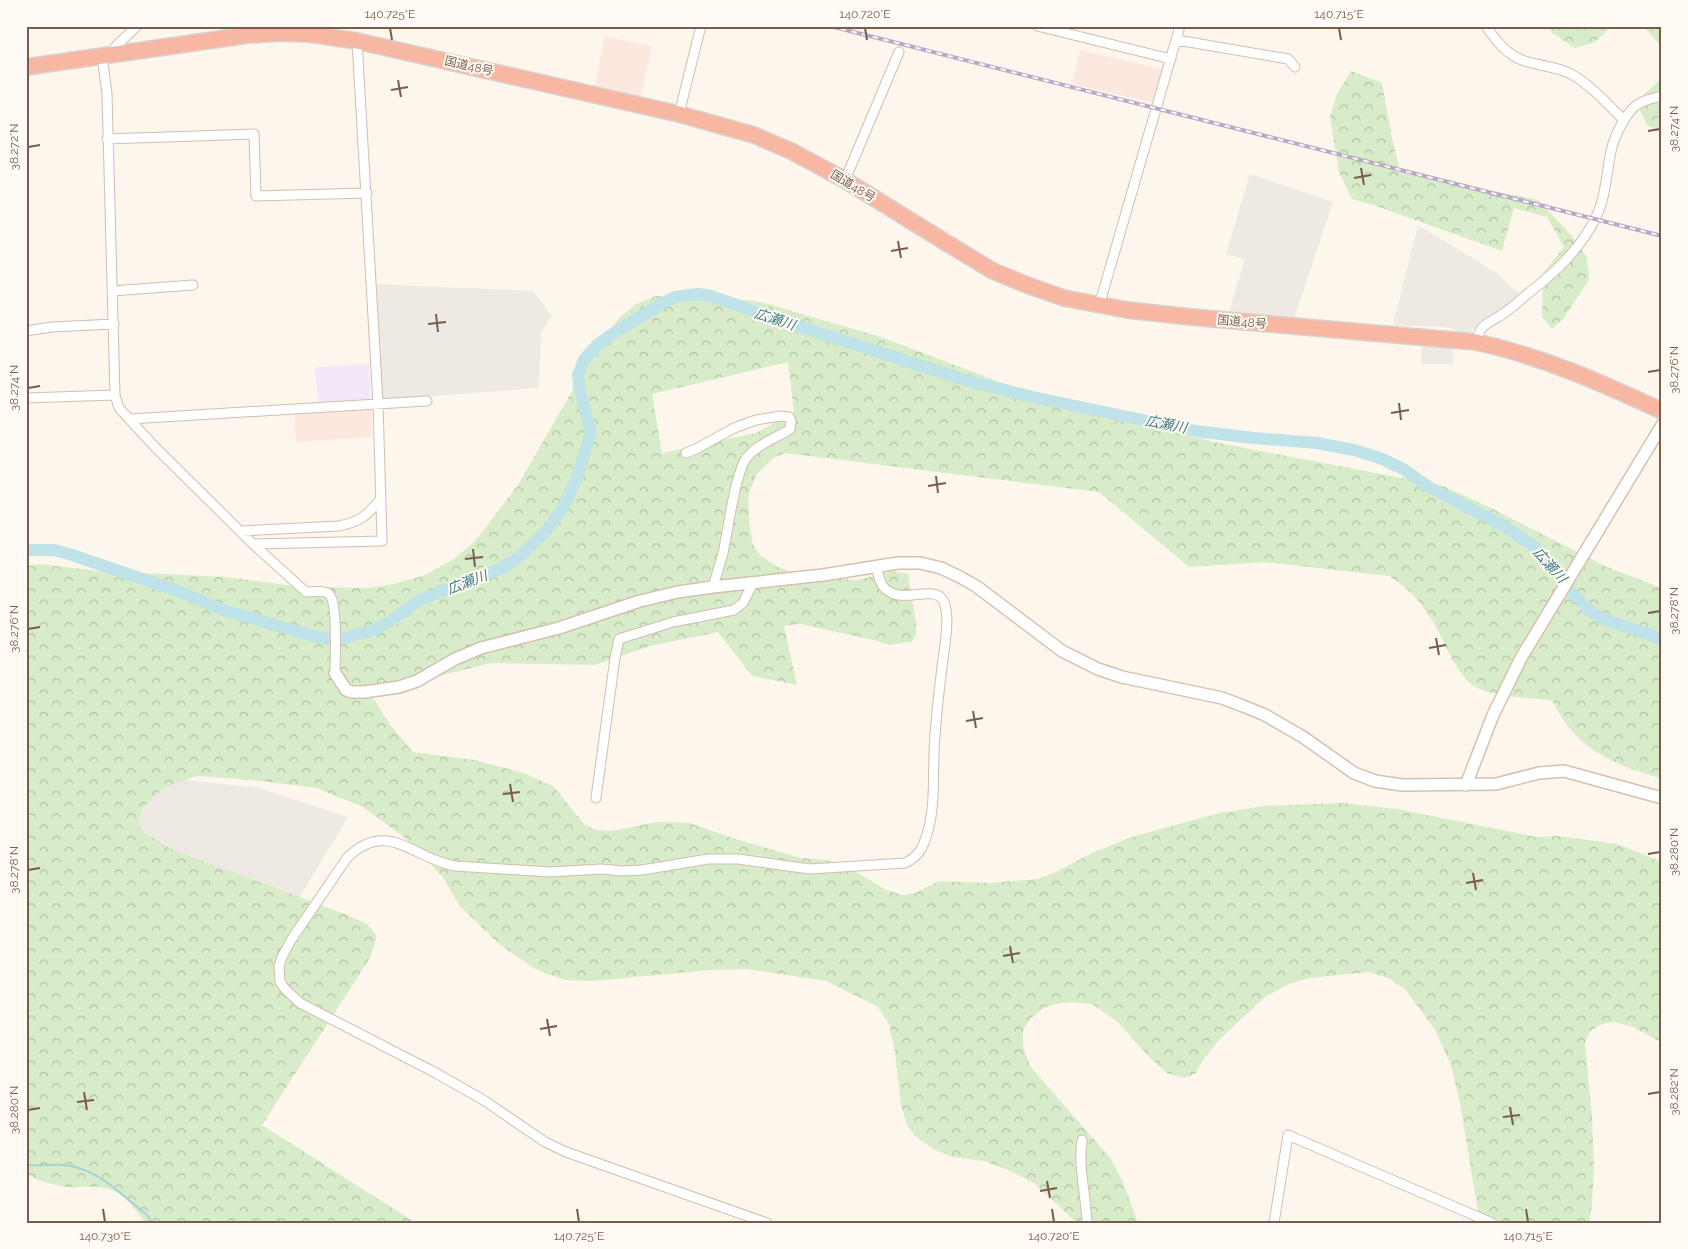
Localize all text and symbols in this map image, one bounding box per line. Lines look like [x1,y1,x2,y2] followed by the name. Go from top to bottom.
[365,7,415,21] text: 140.725°E
[839,7,891,21] text: 140.720°E
[1314,7,1364,21] text: 140.715°E
[443,54,495,78] street label: 国道48号
[1667,106,1681,152] text: 38.274°N
[7,123,21,171] text: 38.272°N
[828,167,878,205] street label: 国道48号
[753,305,799,334] water label: 広瀬川
[1217,313,1267,331] street label: 国道48号
[1667,346,1681,394] text: 38.276°N
[7,365,21,411] text: 38.274°N
[1144,412,1190,436] water label: 広瀬川
[1530,544,1571,587] water label: 広瀬川
[445,566,491,597] water label: 広瀬川
[1667,587,1681,635] text: 38.278°N
[7,605,21,653] text: 38.276°N
[1667,828,1681,876] text: 38.280°N
[7,846,21,894] text: 38.278°N
[1667,1068,1681,1116] text: 38.282°N
[7,1086,21,1134] text: 38.280°N
[79,1229,131,1243] text: 140.730°E
[554,1229,604,1243] text: 140.725°E
[1028,1229,1080,1243] text: 140.720°E
[1503,1229,1553,1243] text: 140.715°E

